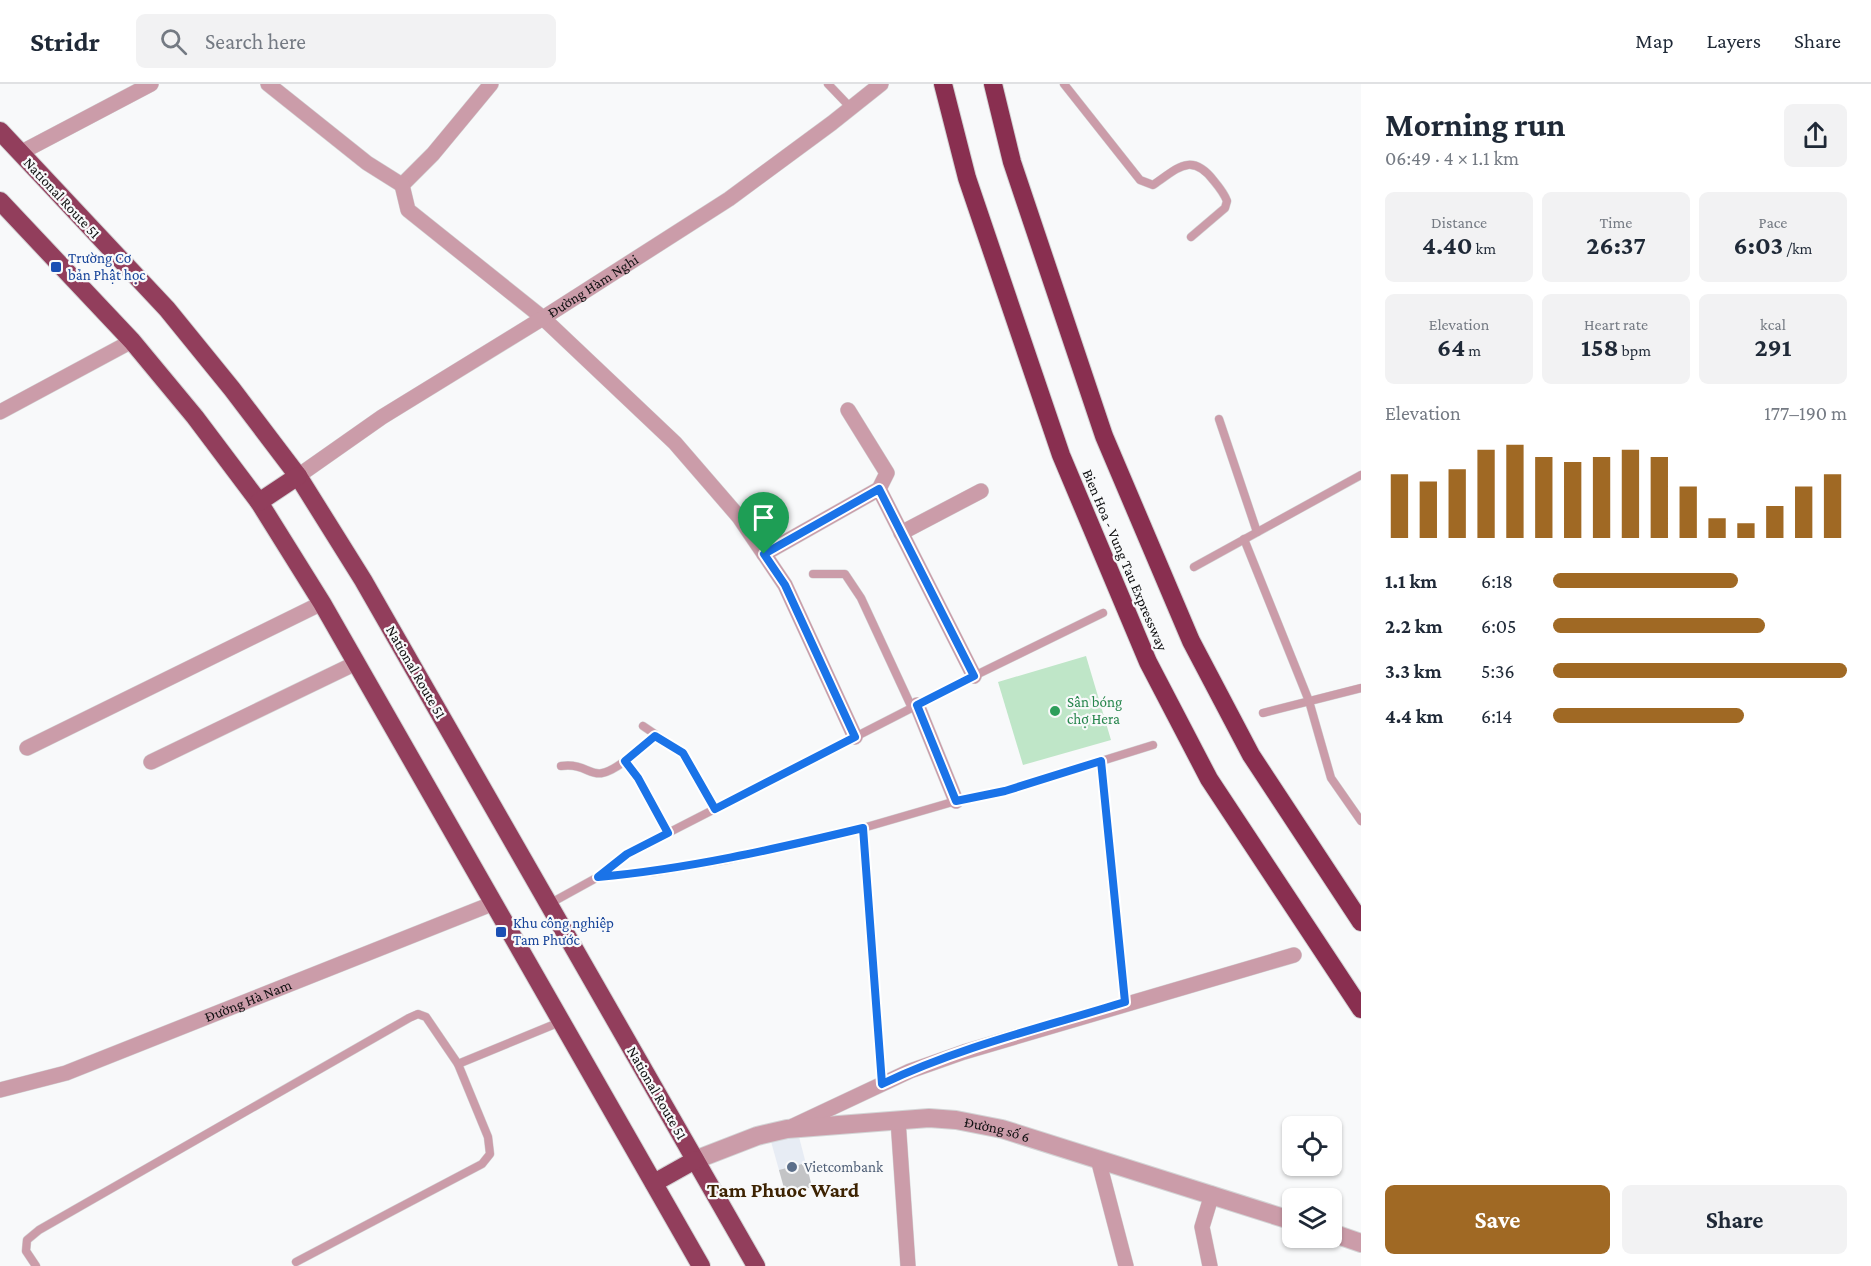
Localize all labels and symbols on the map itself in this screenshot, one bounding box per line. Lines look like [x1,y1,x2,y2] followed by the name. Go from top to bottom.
[20,154,104,242] street label: National Route 51
[68,250,146,284] place label: Trường Cơ bản Phật học
[545,251,641,321] street label: Đường Hàm Nghi
[49,260,63,274] marker: Trường Cơ bản Phật học
[1079,467,1171,654] street label: Bien Hoa - Vung Tau Expressway
[738,492,789,554] pin
[383,623,449,721] street label: National Route 51
[1067,694,1122,728] place label: Sân bóng chợ Hera
[1048,704,1062,718] marker: Sân bóng chợ Hera
[513,915,614,948] place label: Khu công nghiệp Tam Phước
[494,925,508,939] marker: Khu công nghiệp Tam Phước
[202,976,294,1025] street label: Đường Hà Nam
[624,1044,690,1142] street label: National Route 51
[963,1114,1032,1145] street label: Đường số 6
[804,1159,884,1175] place label: Vietcombank
[785,1160,799,1174] marker: Vietcombank
[707,1178,860,1202] district label: Tam Phuoc Ward

